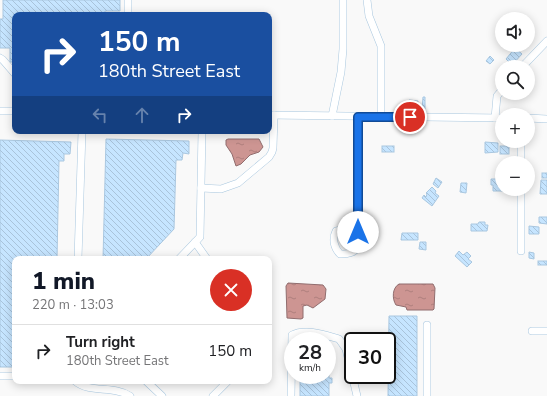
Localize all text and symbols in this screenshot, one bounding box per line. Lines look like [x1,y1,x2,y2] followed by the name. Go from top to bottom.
[495,12,535,196] map controls
[495,12,535,52] button: sound
[98,23,181,61] text: 150 m
[32,28,84,80] icon: right
[98,59,240,83] text: 180th Street East
[495,60,535,100] button: search
[393,100,427,134] pin
[89,104,111,126] icon: left
[131,104,153,126] icon: ahead
[173,104,195,126] icon: right
[399,106,421,128] icon: arrive
[495,108,535,148] button: +
[495,156,535,196] button: −
[337,211,379,253] position arrow
[32,265,95,297] text: 1 min
[210,269,252,311] button: close
[32,296,114,314] text: 220 m · 13:03
[66,332,135,352] text: Turn right
[344,332,396,384] speed limit sign: 30
[298,339,322,366] text: 28
[32,340,54,362] icon: right
[208,341,252,361] text: 150 m
[66,352,169,370] text: 180th Street East
[299,361,321,375] text: km/h

